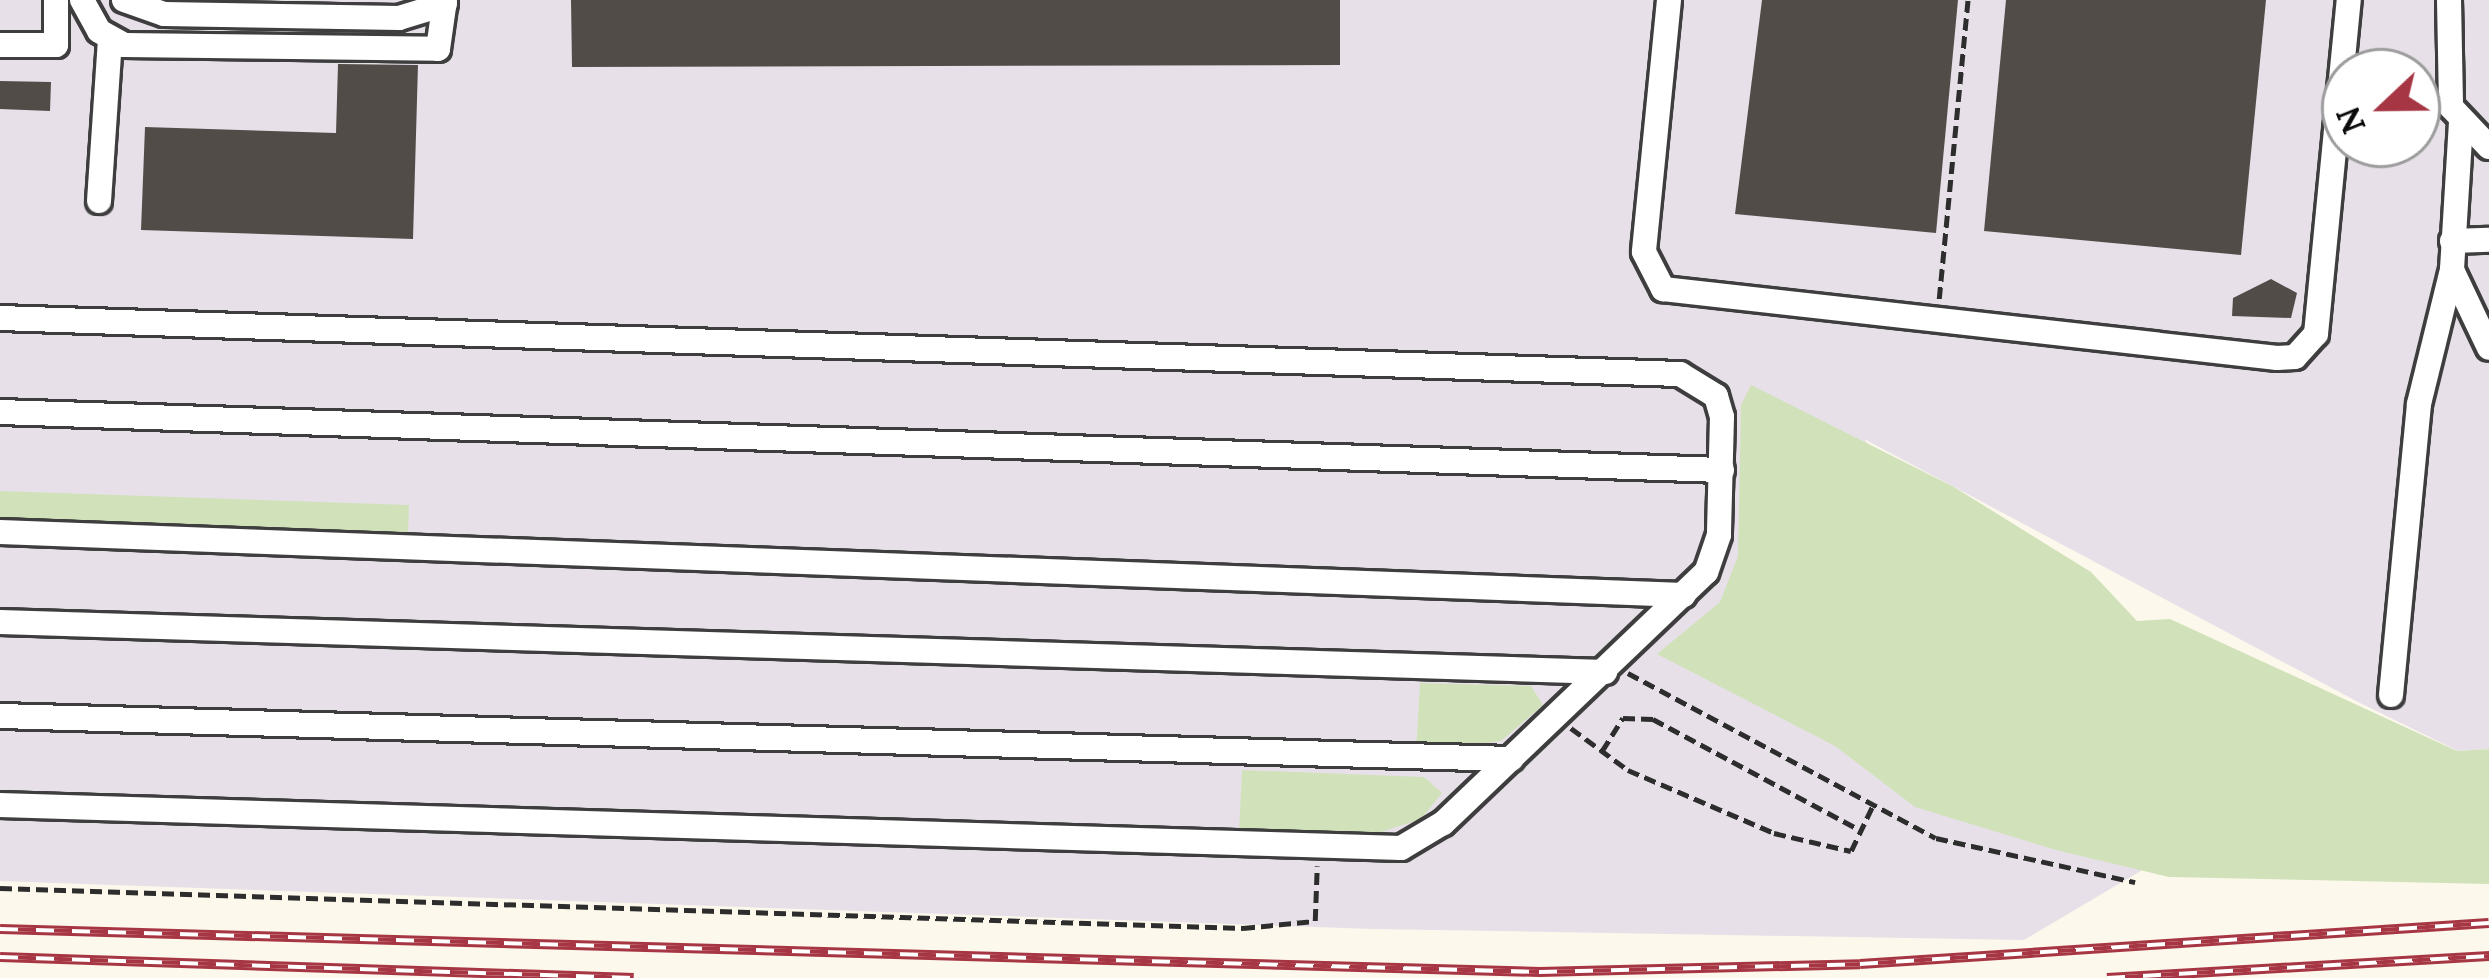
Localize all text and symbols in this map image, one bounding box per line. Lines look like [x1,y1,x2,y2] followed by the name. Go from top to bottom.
[2321,48,2441,168] north arrow
[2326,101,2375,140] text: N

